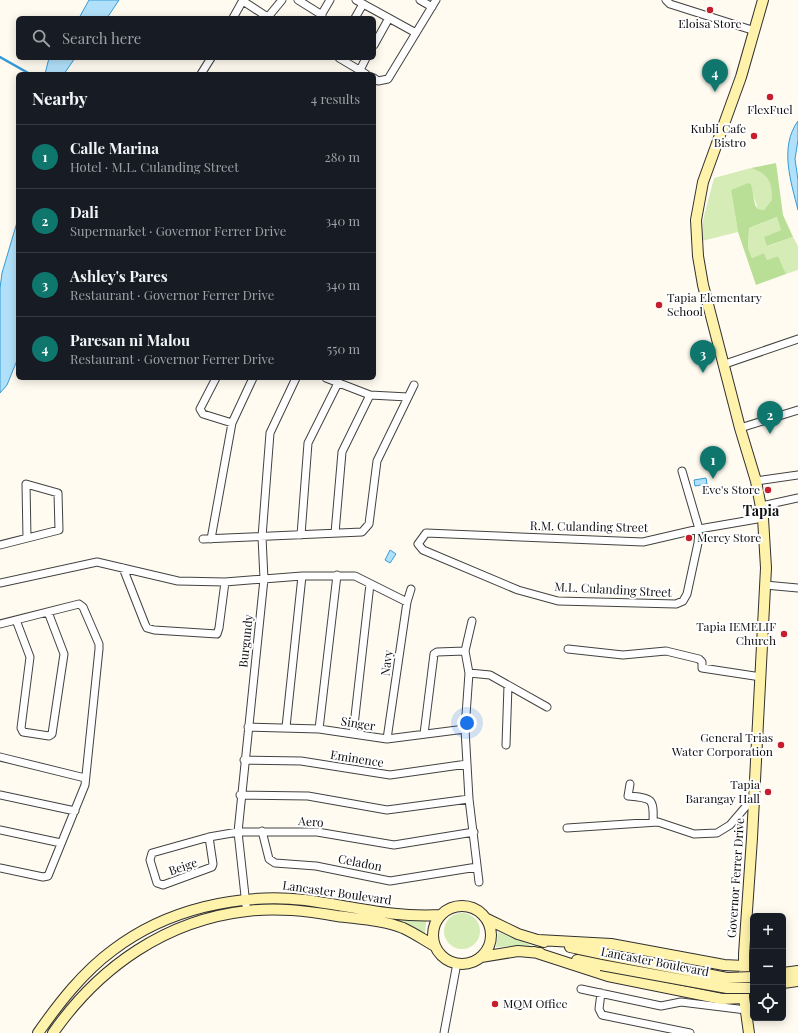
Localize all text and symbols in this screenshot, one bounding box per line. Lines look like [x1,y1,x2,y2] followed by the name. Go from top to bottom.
[705,5,715,15] marker: Eloisa Store
[678,15,742,31] place label: Eloisa Store
[16,16,376,60] search box
[30,27,52,49] icon: search
[62,28,141,48] text: Search here
[702,59,728,92] pin: 4
[32,87,87,109] text: Nearby
[311,90,360,107] text: 4 results
[765,92,775,102] marker: FlexFuel
[747,101,793,117] place label: FlexFuel
[691,120,746,150] place label: Kubli Cafe Bistro
[749,131,759,141] marker: Kubli Cafe Bistro
[70,138,159,158] text: Calle Marina
[43,148,47,165] text: 1
[324,148,360,165] text: 280 m
[70,158,239,175] text: Hotel · M.L. Culanding Street
[70,202,99,222] text: Dali
[42,212,48,229] text: 2
[325,212,360,229] text: 340 m
[70,222,286,239] text: Supermarket · Governor Ferrer Drive
[70,266,168,286] text: Ashley's Pares
[42,276,48,293] text: 3
[325,276,360,293] text: 340 m
[70,286,274,303] text: Restaurant · Governor Ferrer Drive
[667,289,762,319] place label: Tapia Elementary School
[654,300,664,310] marker: Tapia Elementary School
[70,330,190,350] text: Paresan ni Malou
[42,340,48,357] text: 4
[327,340,360,357] text: 550 m
[690,340,716,373] pin: 3
[70,350,274,367] text: Restaurant · Governor Ferrer Drive
[757,401,783,434] pin: 2
[700,446,726,479] pin: 1
[702,481,760,497] place label: Eve's Store
[763,485,773,495] marker: Eve's Store
[743,501,780,520] district label: Tapia
[530,517,649,535] street label: R.M. Culanding Street
[697,529,761,545] place label: Mercy Store
[684,533,694,543] marker: Mercy Store
[554,578,673,600] street label: M.L. Culanding Street
[234,614,256,668] street label: Burgundy
[696,618,776,648] place label: Tapia IEMELIF Church
[779,629,789,639] marker: Tapia IEMELIF Church
[376,649,396,677] street label: Navy
[340,712,377,734] street label: Singer
[457,713,477,733] your location
[671,729,773,759] place label: General Trias Water Corporation
[776,740,786,750] marker: General Trias Water Corporation
[329,746,385,770] street label: Eminence
[685,776,761,806] place label: Tapia Barangay Hall
[763,787,773,797] marker: Tapia Barangay Hall
[297,812,325,830] street label: Aero
[723,817,747,939] street label: Governor Ferrer Drive
[337,850,384,874] street label: Celadon
[166,854,199,878] street label: Beige
[282,876,393,908] street label: Lancaster Boulevard
[750,913,786,1021] map controls
[750,913,786,949] button: +
[600,943,711,979] street label: Lancaster Boulevard
[750,949,786,985] button: −
[750,985,786,1021] button: locate
[503,995,568,1011] place label: MQM Office
[490,999,500,1009] marker: MQM Office

